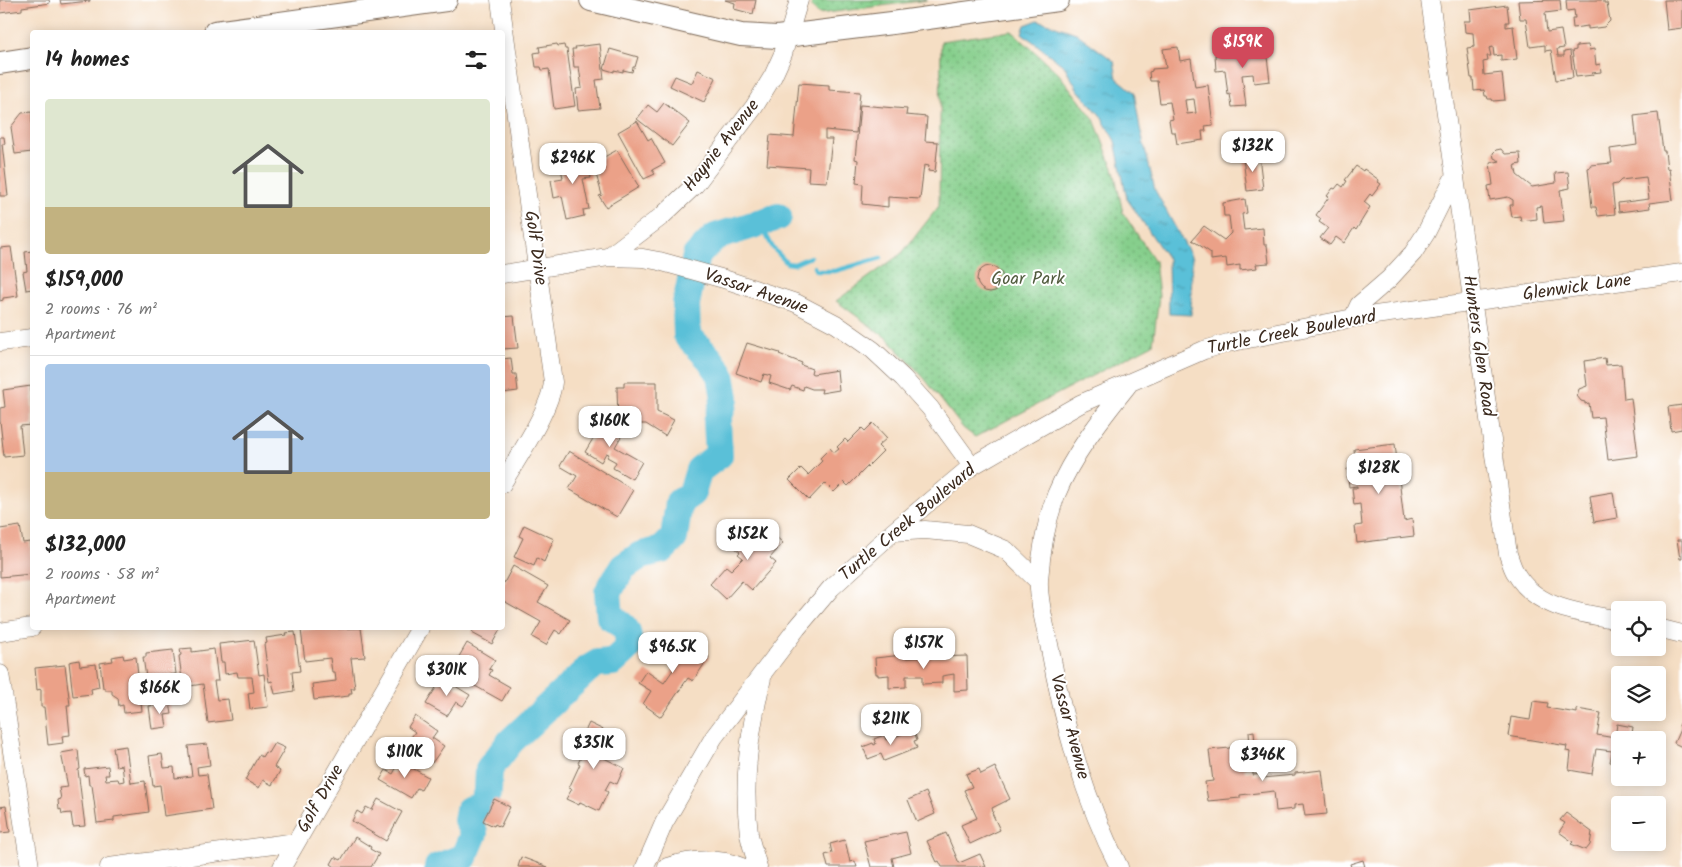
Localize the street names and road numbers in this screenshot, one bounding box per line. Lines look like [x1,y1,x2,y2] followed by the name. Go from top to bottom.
[676,93,768,199] street label: Haynie Avenue
[515,209,555,287] street label: Golf Drive
[700,261,812,323] street label: Vassar Avenue
[1521,266,1633,310] street label: Glenwick Lane
[1454,273,1502,420] street label: Hunters Glen Road
[1205,302,1380,364] street label: Turtle Creek Boulevard
[833,456,984,589] street label: Turtle Creek Boulevard
[1041,671,1097,783] street label: Vassar Avenue
[290,759,352,839] street label: Golf Drive

